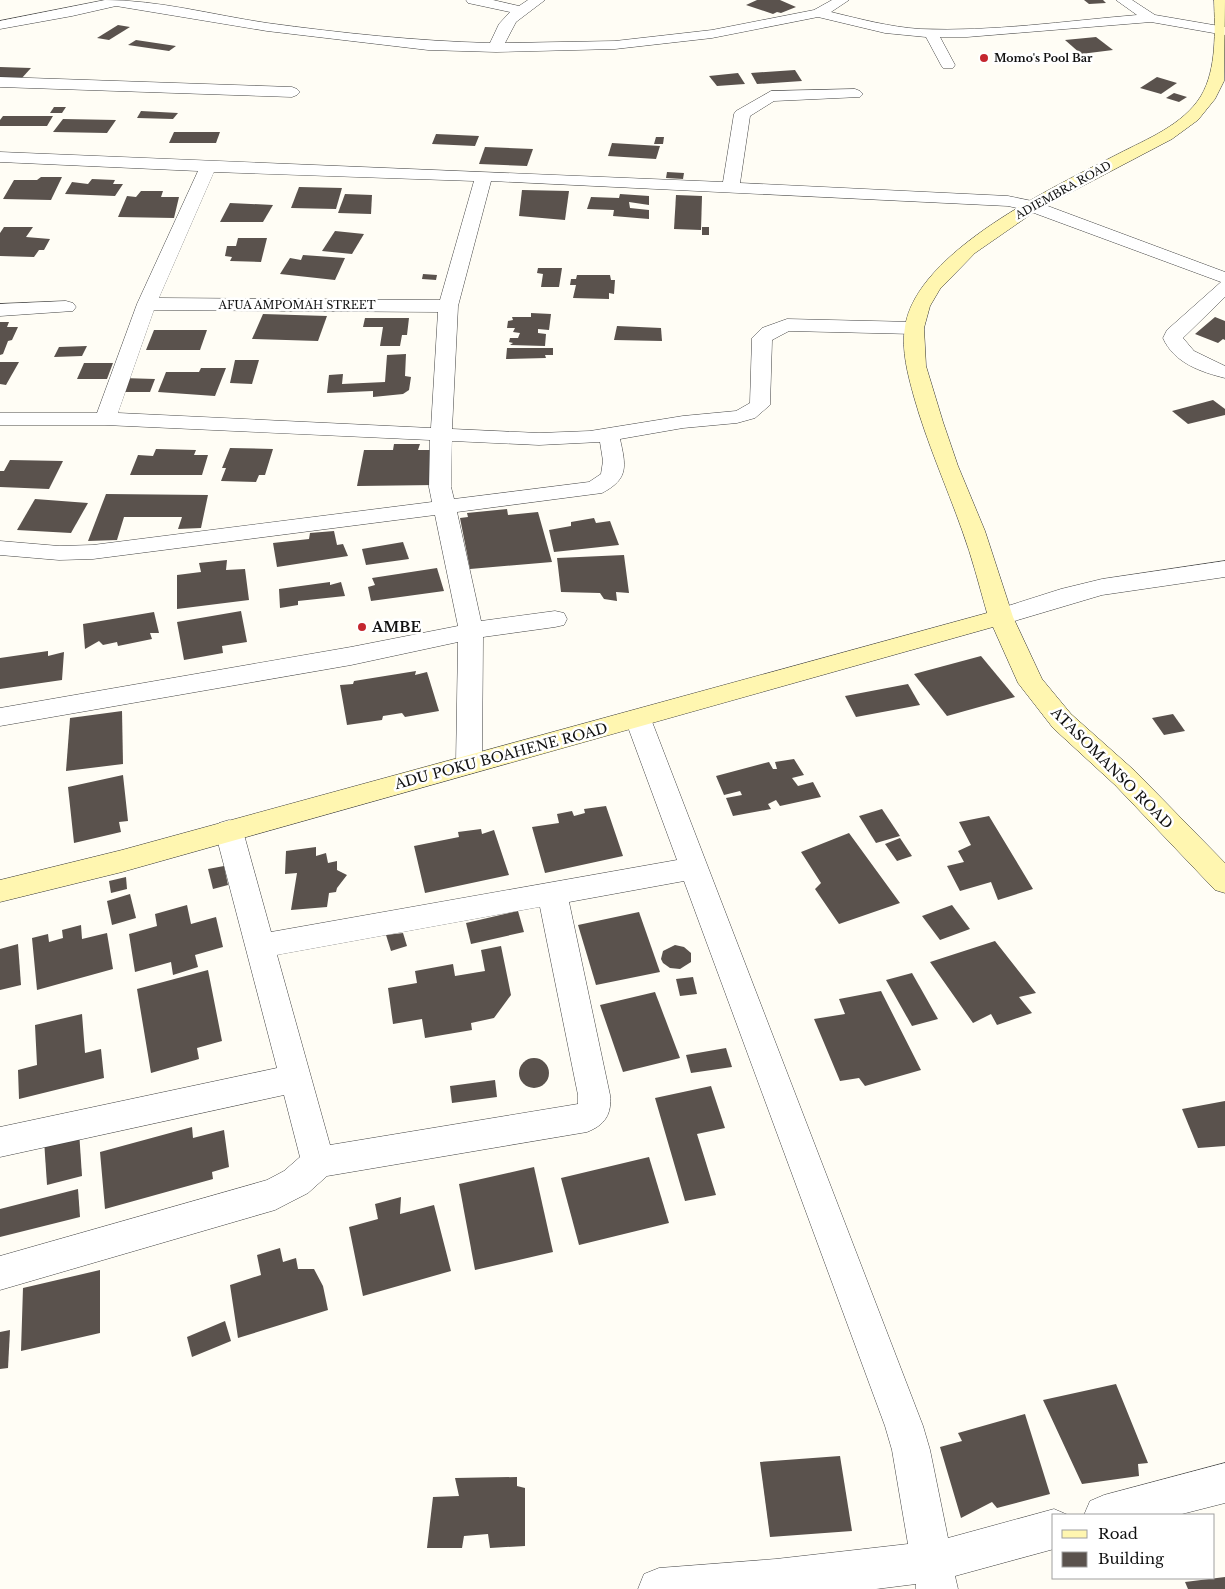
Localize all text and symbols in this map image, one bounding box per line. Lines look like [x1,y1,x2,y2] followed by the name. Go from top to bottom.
[994,51,1093,65] place label: Momo's Pool Bar
[978,52,990,64] marker: Momo's Pool Bar
[1012,158,1114,223] street label: ADIEMBRA ROAD
[217,298,376,312] street label: AFUA AMPOMAH STREET
[371,618,422,636] place label: AMBE
[356,621,368,633] marker: AMBE
[1047,703,1177,833] street label: ATASOMANSO ROAD
[392,719,609,793] street label: ADU POKU BOAHENE ROAD
[1052,1514,1215,1579] legend
[1098,1524,1138,1543] text: Road
[1098,1549,1165,1568] text: Building

